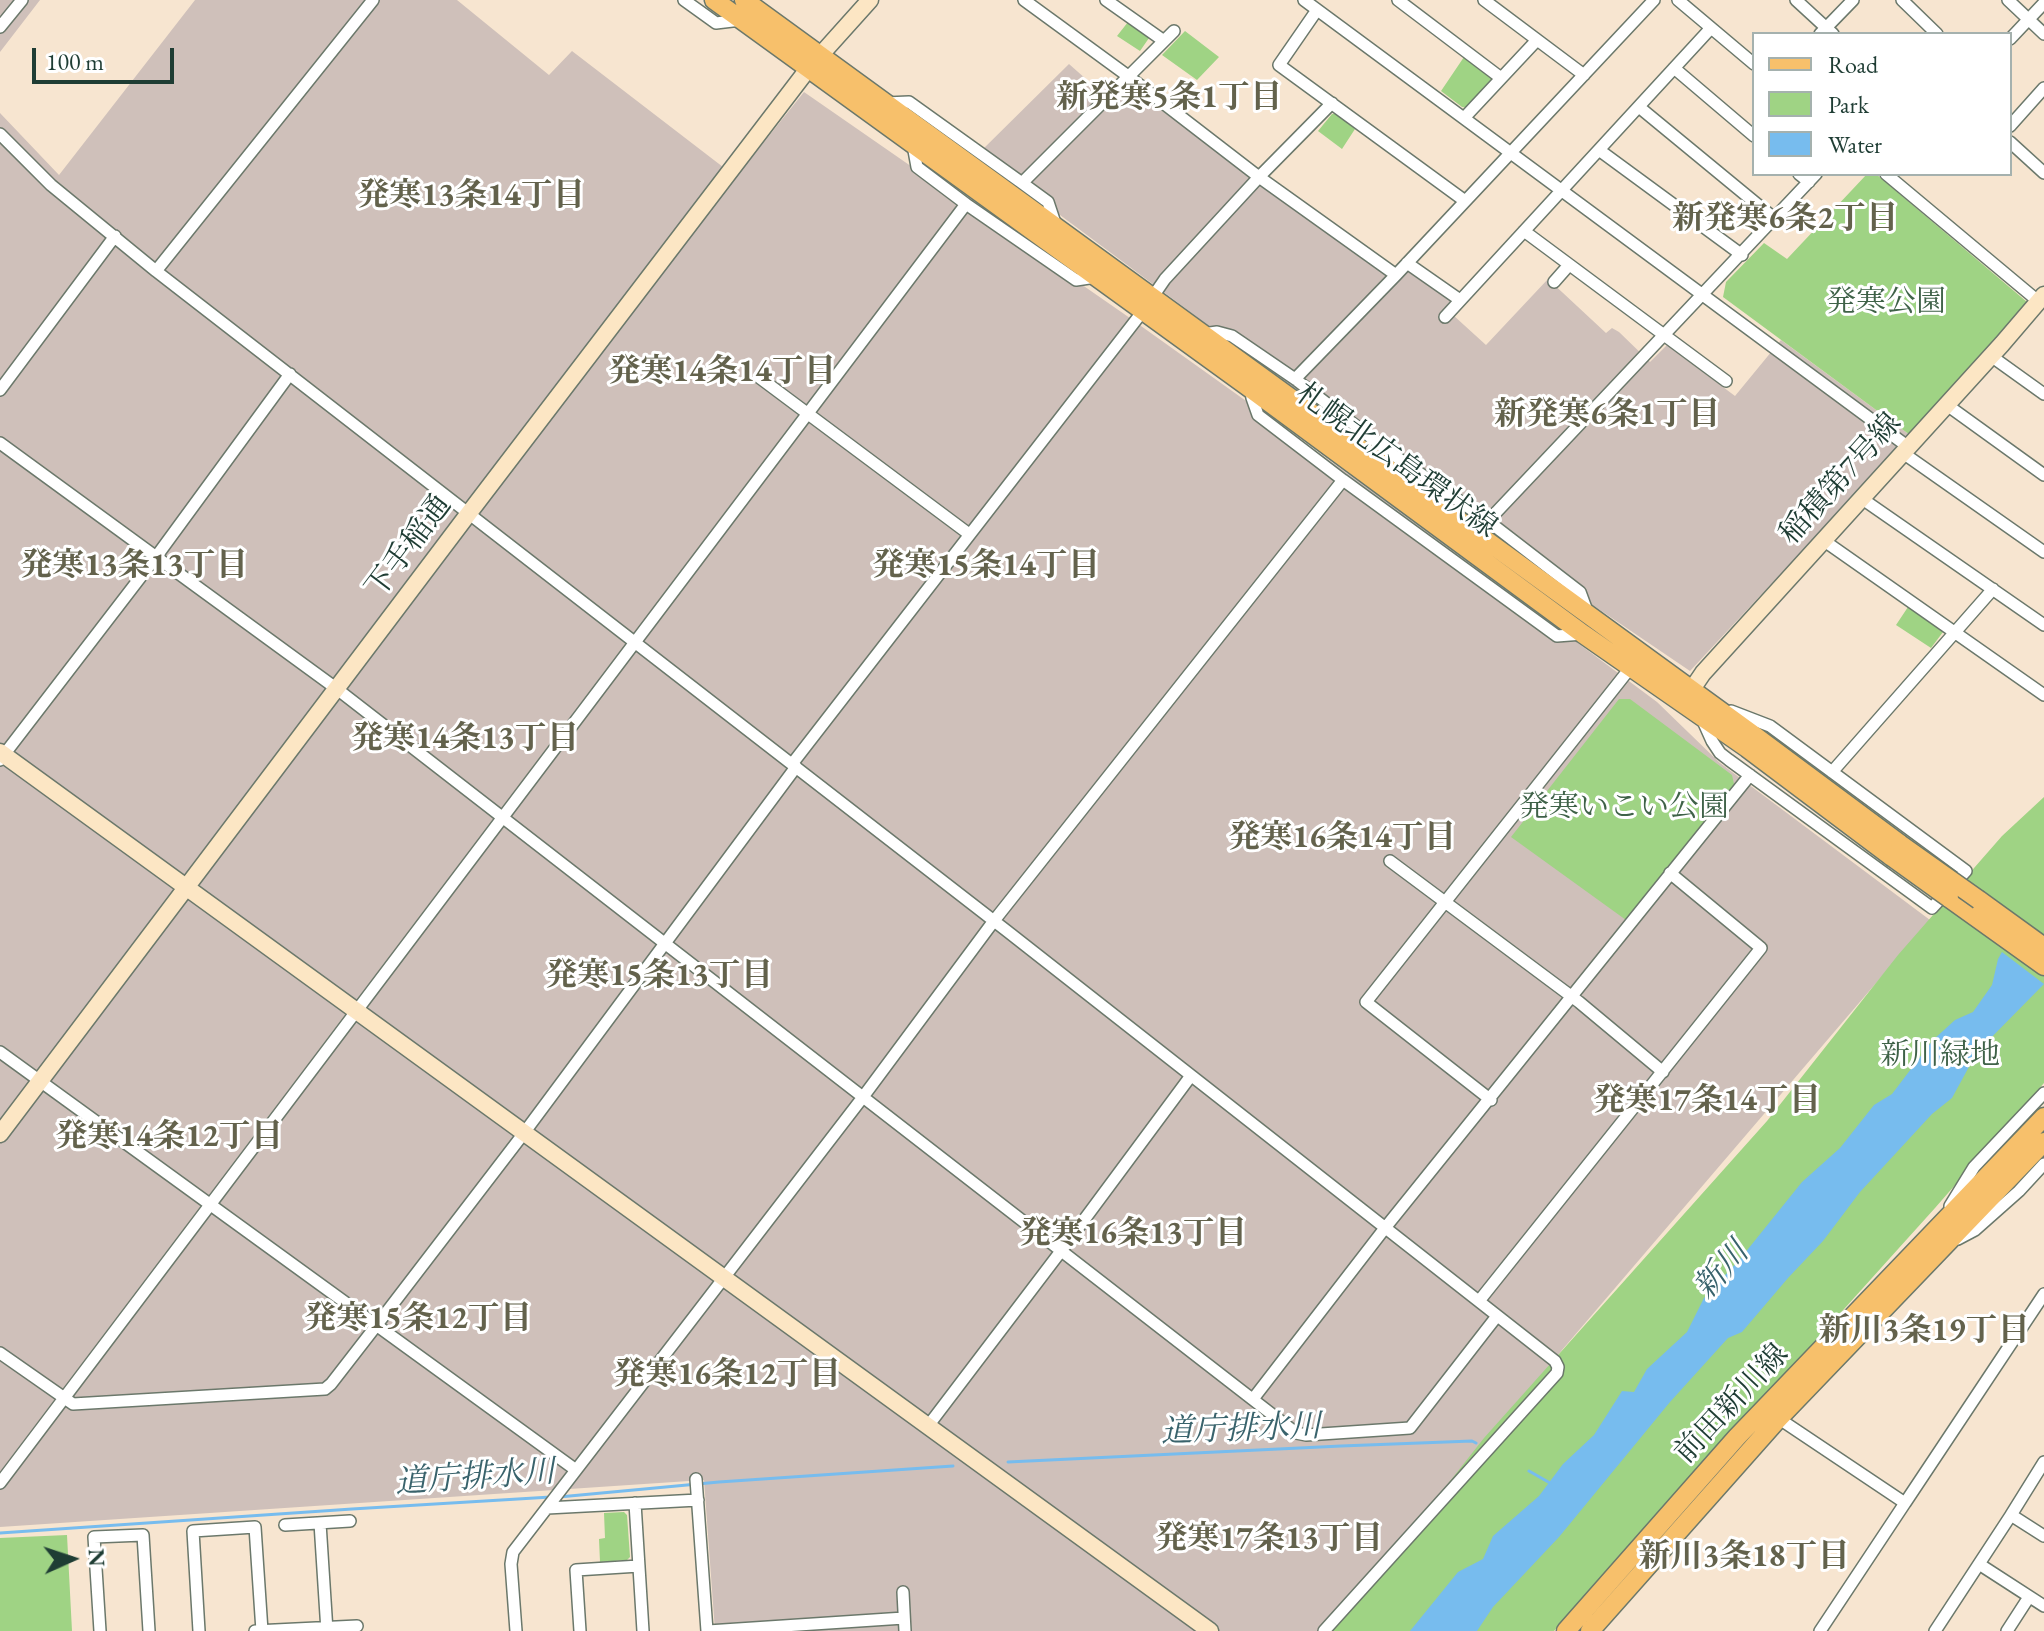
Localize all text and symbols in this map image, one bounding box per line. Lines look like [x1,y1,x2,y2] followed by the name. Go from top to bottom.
[36,32,178,82] scale bar
[1752,32,2012,176] legend
[46,46,104,77] text: 100 m
[1828,49,1878,80] text: Road
[1056,79,1282,117] district label: 新発寒5条1丁目
[1828,89,1869,120] text: Park
[1828,129,1882,160] text: Water
[357,177,585,215] district label: 発寒13条14丁目
[1672,200,1898,238] district label: 新発寒6条2丁目
[1826,285,1946,321] park label: 発寒公園
[608,353,836,391] district label: 発寒14条14丁目
[1288,376,1504,546] street label: 札幌北広島環状線
[1494,396,1720,434] district label: 新発寒6条1丁目
[1773,406,1909,552] street label: 稲積第7号線
[359,488,459,606] street label: 下手稲通
[20,547,248,585] district label: 発寒13条13丁目
[872,547,1100,585] district label: 発寒15条14丁目
[351,720,579,758] district label: 発寒14条13丁目
[1519,790,1729,826] park label: 発寒いこい公園
[1228,819,1456,857] district label: 発寒16条14丁目
[545,957,773,995] district label: 発寒15条13丁目
[1880,1038,2000,1074] park label: 新川緑地
[1593,1082,1821,1120] district label: 発寒17条14丁目
[55,1118,283,1156] district label: 発寒14条12丁目
[1019,1215,1247,1253] district label: 発寒16条13丁目
[1687,1234,1757,1308] water label: 新川
[304,1300,532,1338] district label: 発寒15条12丁目
[1819,1312,2029,1350] district label: 新川3条19丁目
[1668,1337,1796,1471] street label: 前田新川線
[613,1356,841,1394] district label: 発寒16条12丁目
[1160,1408,1322,1452] water label: 道庁排水川
[394,1453,556,1503] water label: 道庁排水川
[32,1519,112,1599] north arrow
[1155,1520,1383,1558] district label: 発寒17条13丁目
[1639,1538,1849,1576] district label: 新川3条18丁目
[82,1548,111,1567] text: N

